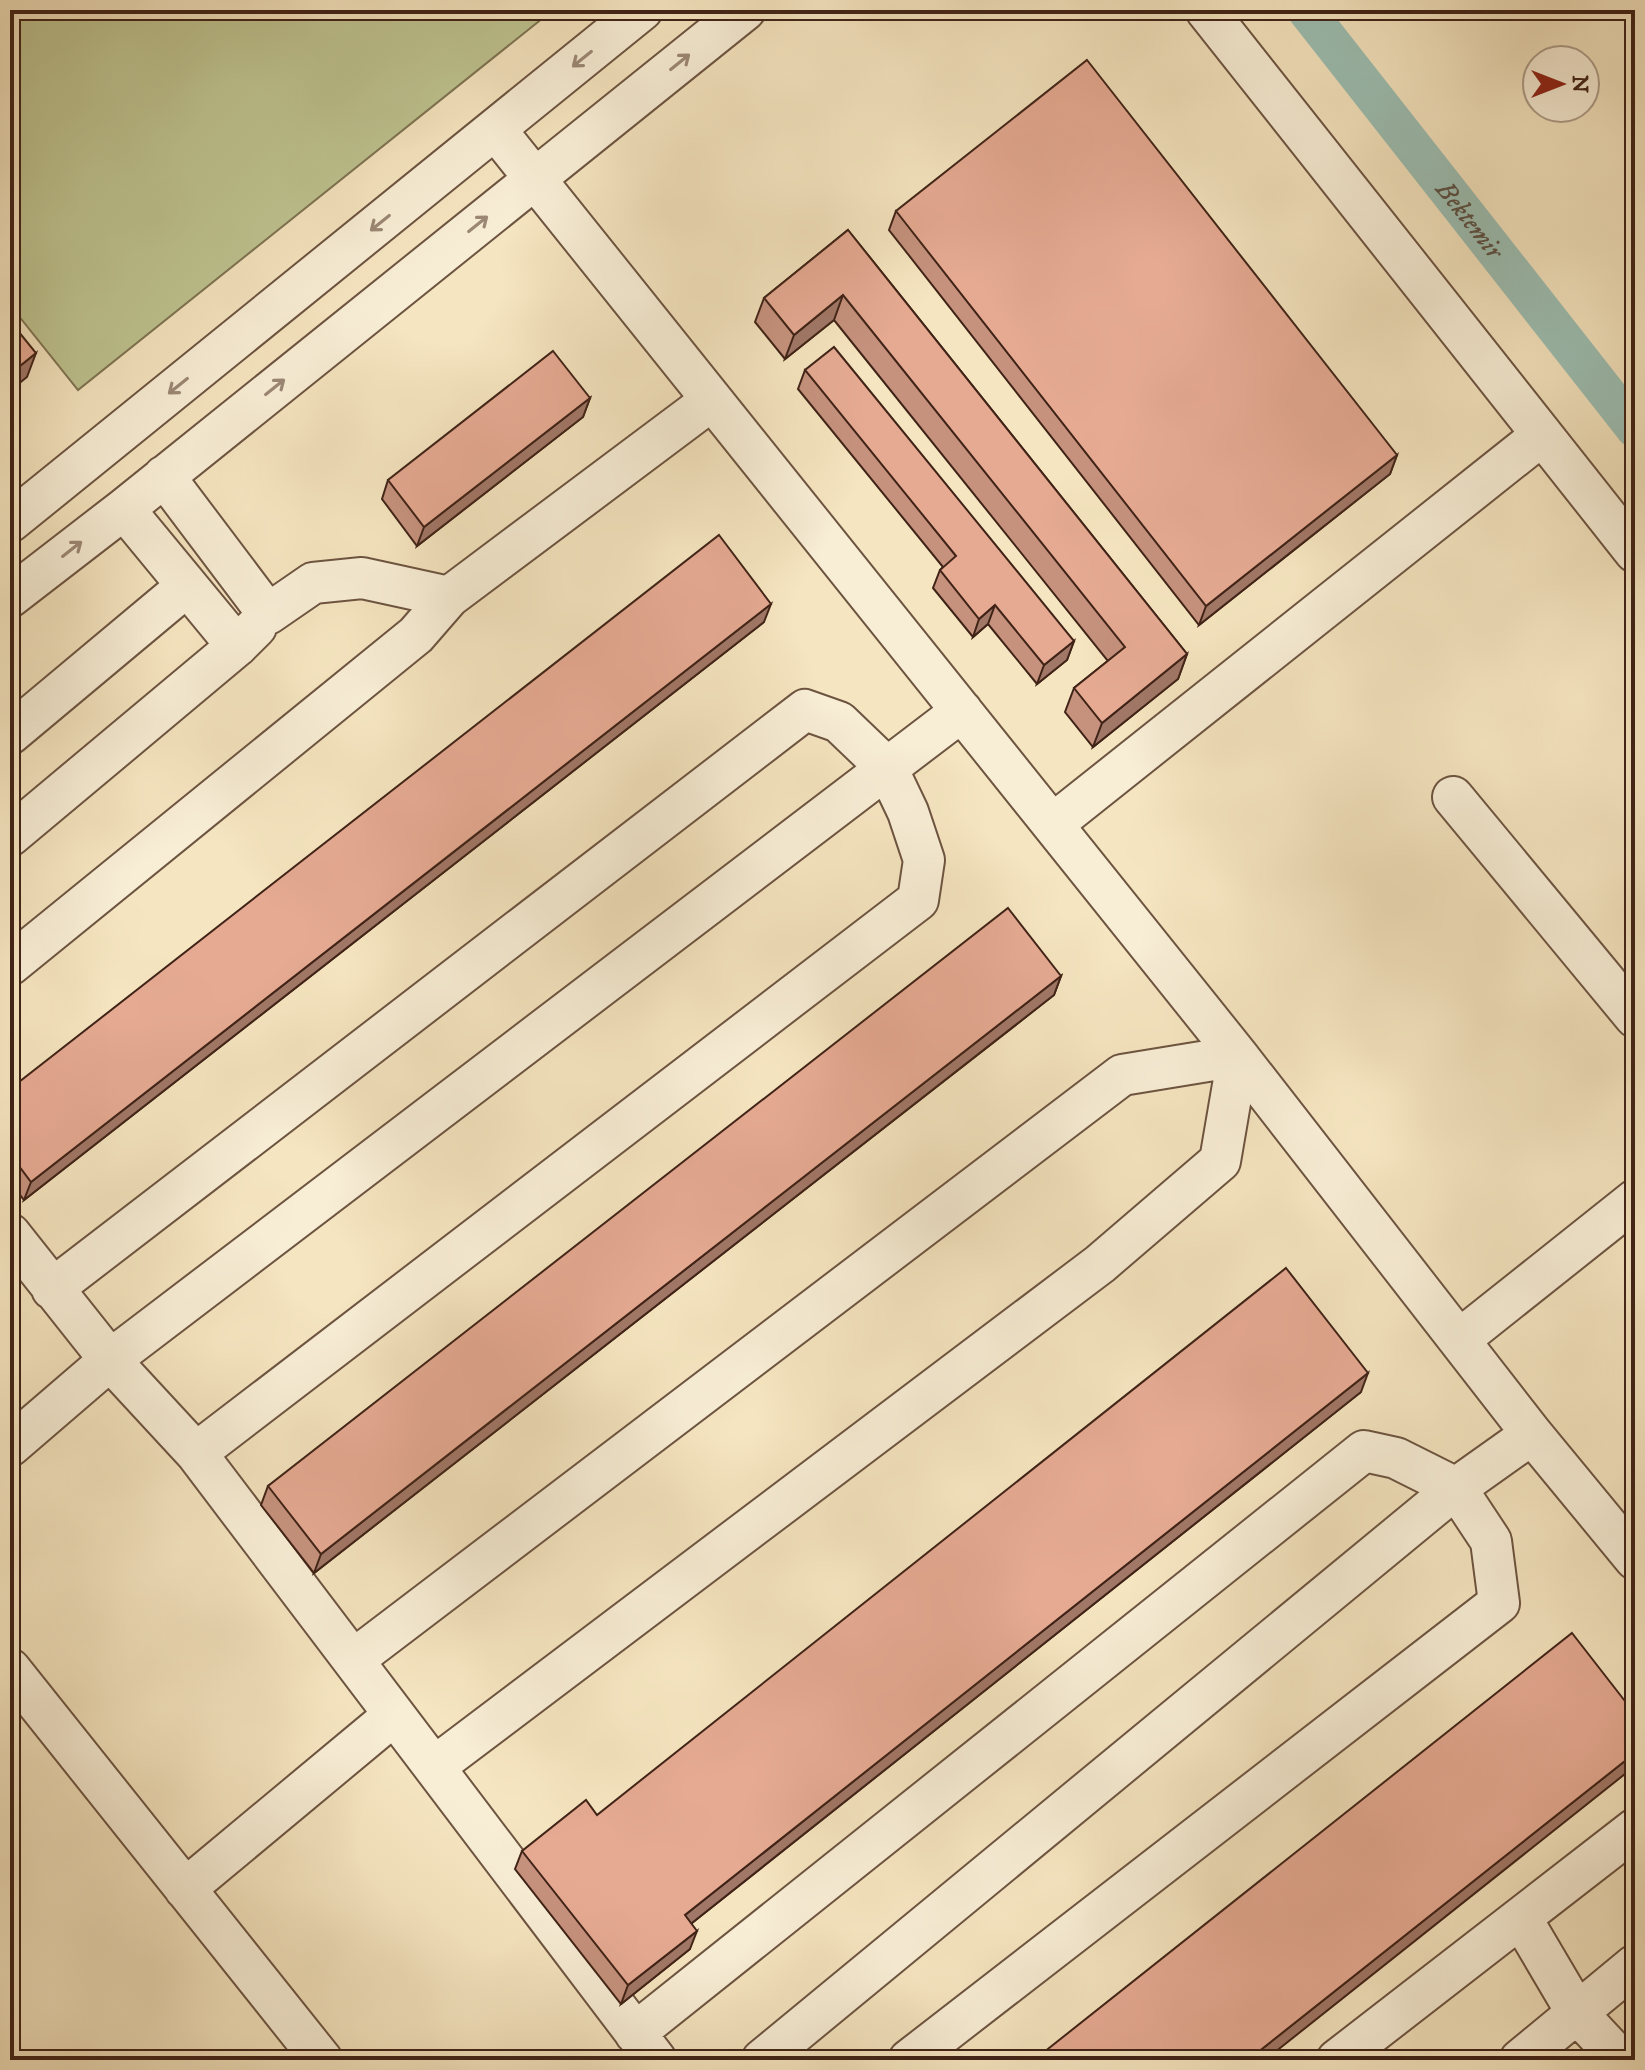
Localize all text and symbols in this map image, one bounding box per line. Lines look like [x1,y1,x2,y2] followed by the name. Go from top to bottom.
[1521,44,1601,124] north arrow
[572,50,593,68] one-way arrow
[669,53,690,70] one-way arrow
[1566,75,1593,93] text: N
[1428,174,1511,267] water label: Bektemir
[370,214,391,231] one-way arrow
[467,216,488,233] one-way arrow
[168,377,188,395] one-way arrow
[264,378,285,396] one-way arrow
[61,541,82,558] one-way arrow

